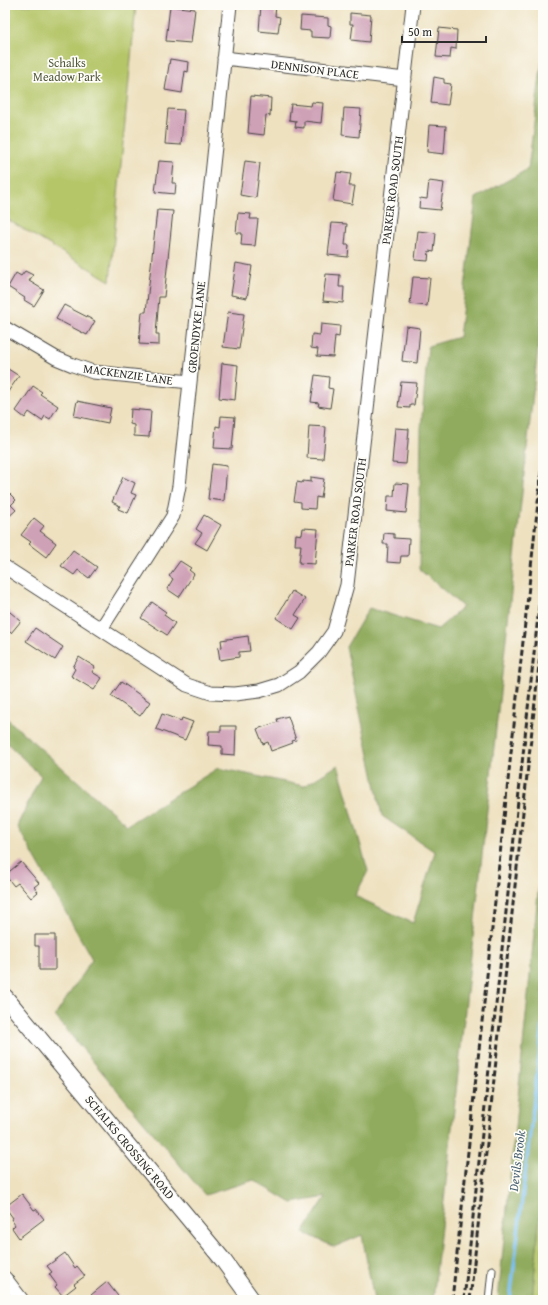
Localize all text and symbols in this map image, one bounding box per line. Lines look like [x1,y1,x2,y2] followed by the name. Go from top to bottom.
[402,18,486,44] scale bar
[408,23,432,40] text: 50 m
[33,54,102,85] park label: Schalks Meadow Park
[270,55,360,83] street label: DENNISON PLACE
[377,135,407,245] street label: PARKER ROAD SOUTH
[183,280,209,374] street label: GROENDYKE LANE
[82,359,174,389] street label: MACKENZIE LANE
[340,457,370,567] street label: PARKER ROAD SOUTH
[81,1091,179,1203] street label: SCHALKS CROSSING ROAD
[504,1130,530,1193] water label: Devils Brook

